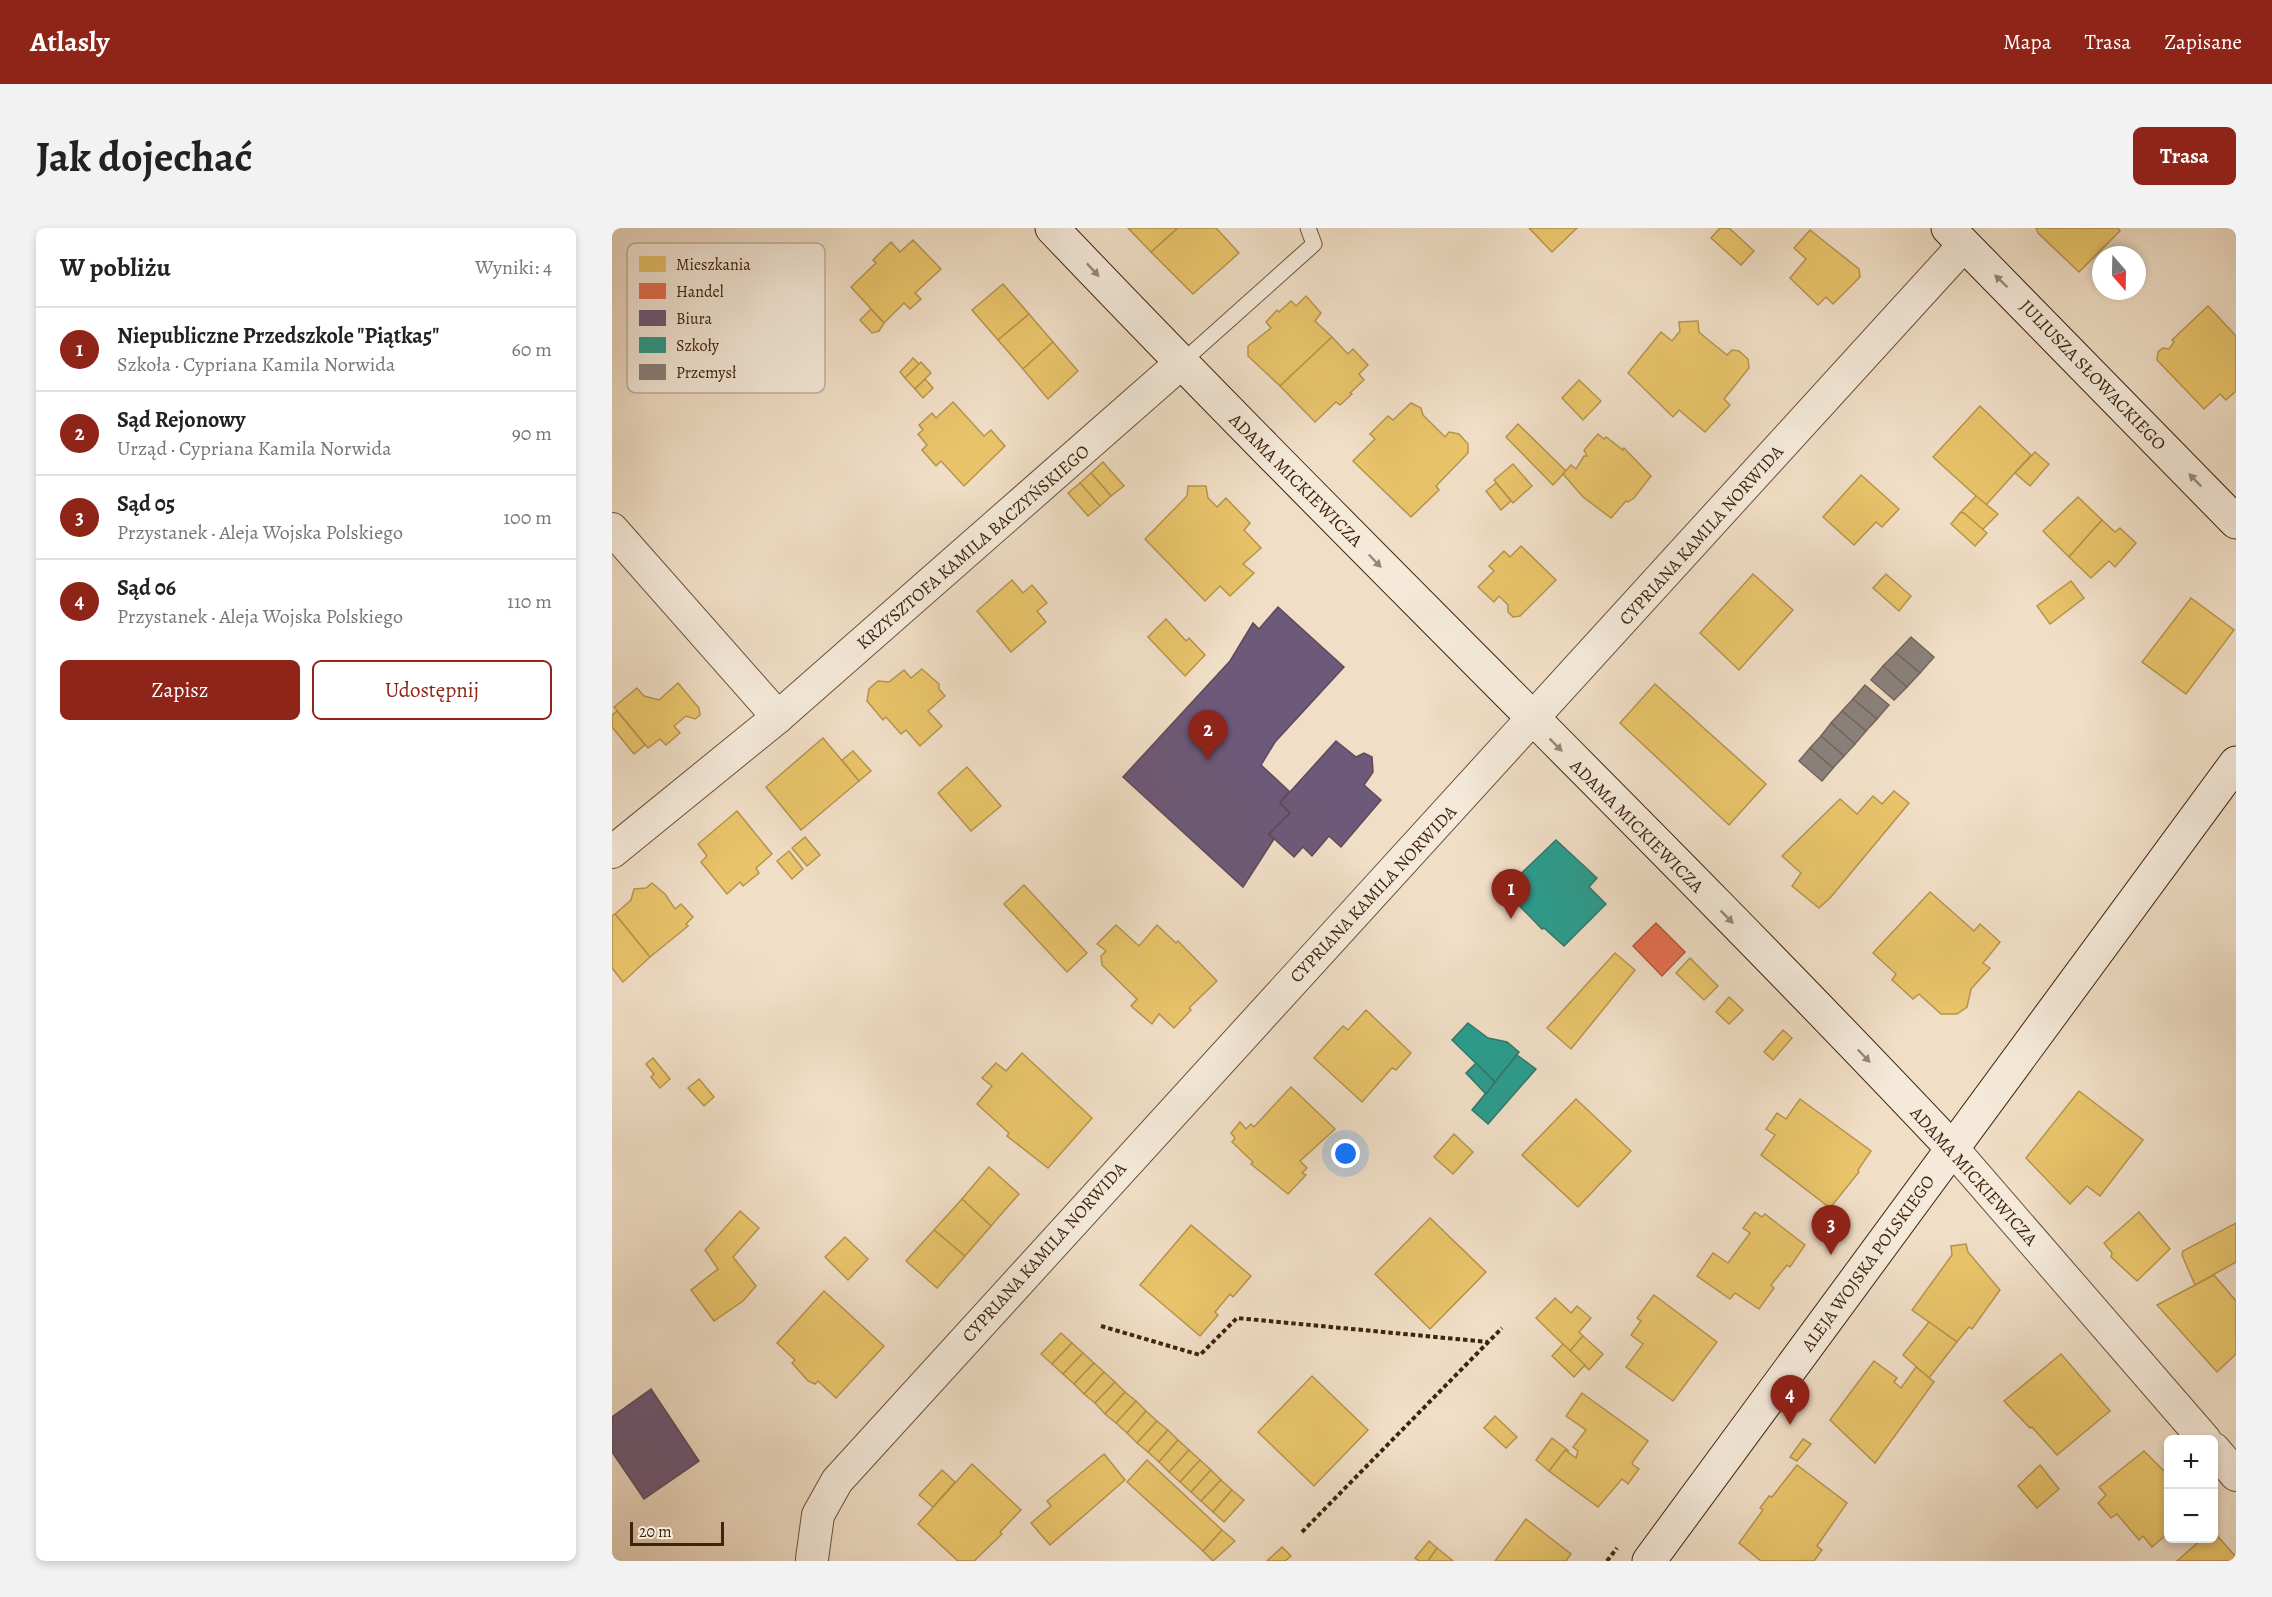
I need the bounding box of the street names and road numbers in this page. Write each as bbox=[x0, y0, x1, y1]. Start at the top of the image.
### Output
street label: JULIUSZA SŁOWACKIEGO bbox=[2015, 294, 2171, 456]
street label: ADAMA MICKIEWICZA bbox=[1223, 407, 1368, 552]
street label: KRZYSZTOFA KAMILA BACZYŃSKIEGO bbox=[851, 439, 1095, 655]
street label: CYPRIANA KAMILA NORWIDA bbox=[1614, 439, 1789, 630]
street label: ADAMA MICKIEWICZA bbox=[1564, 753, 1709, 898]
street label: CYPRIANA KAMILA NORWIDA bbox=[1284, 800, 1462, 988]
street label: ADAMA MICKIEWICZA bbox=[1904, 1101, 2043, 1251]
street label: CYPRIANA KAMILA NORWIDA bbox=[957, 1156, 1132, 1347]
street label: ALEJA WOJSKA POLSKIEGO bbox=[1795, 1170, 1940, 1357]

